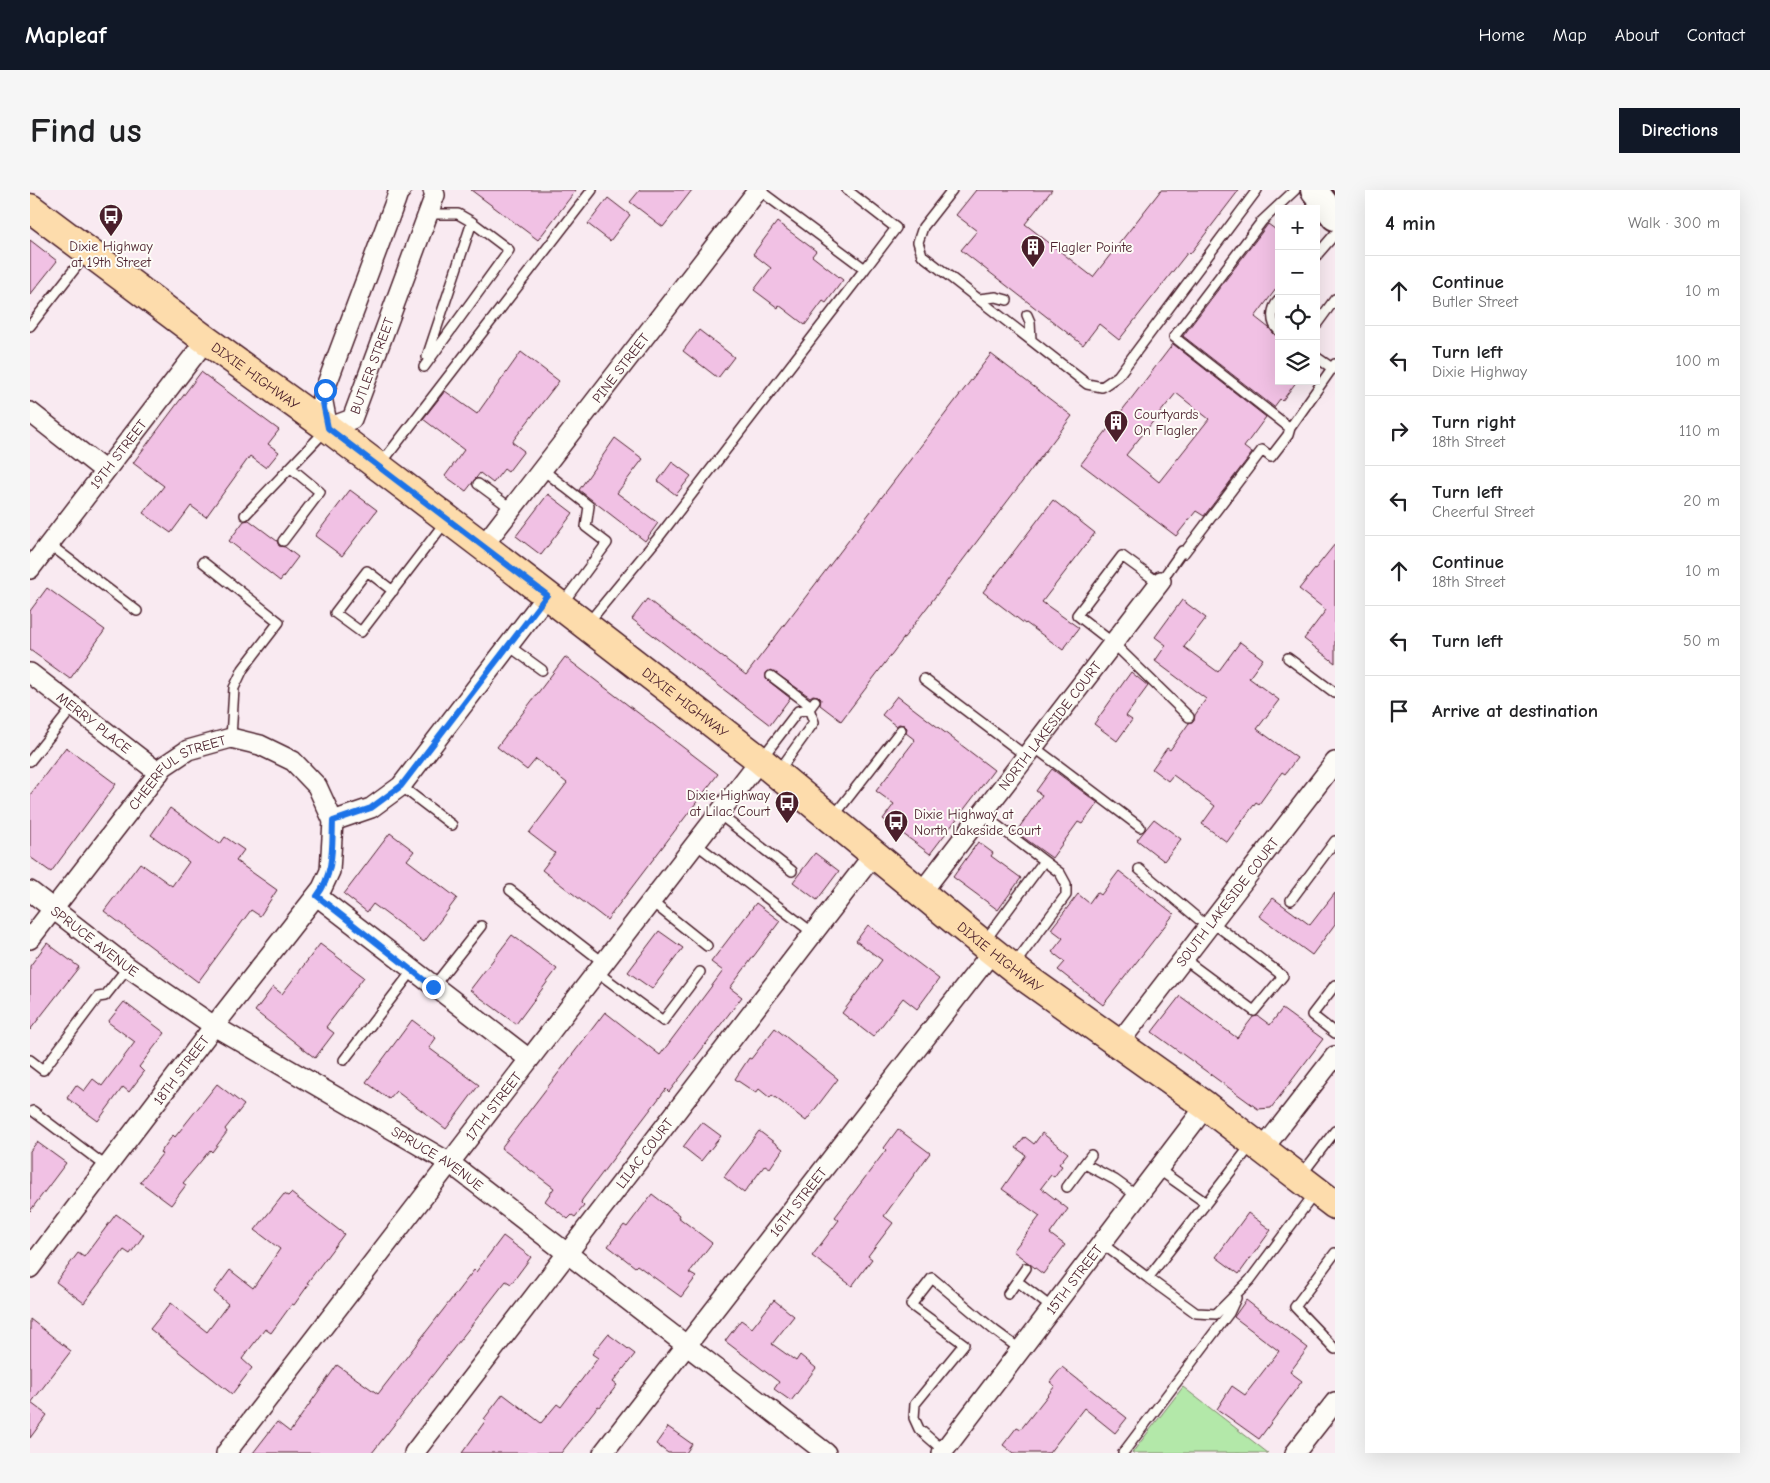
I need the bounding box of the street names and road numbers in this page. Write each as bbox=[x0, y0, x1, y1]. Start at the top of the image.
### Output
street label: BUTLER STREET bbox=[347, 315, 398, 417]
street label: PINE STREET bbox=[589, 330, 654, 406]
street label: DIXIE HIGHWAY bbox=[208, 339, 303, 414]
street label: 19TH STREET bbox=[87, 416, 151, 492]
street label: NORTH LAKESIDE COURT bbox=[995, 658, 1105, 794]
street label: DIXIE HIGHWAY bbox=[639, 664, 732, 742]
street label: MERRY PLACE bbox=[53, 689, 134, 757]
street label: CHEERFUL STREET bbox=[125, 732, 229, 814]
street label: SOUTH LAKESIDE COURT bbox=[1173, 834, 1283, 970]
street label: SPRUCE AVENUE bbox=[47, 902, 142, 981]
street label: DIXIE HIGHWAY bbox=[954, 918, 1047, 997]
street label: 18TH STREET bbox=[150, 1032, 213, 1108]
street label: 17TH STREET bbox=[462, 1068, 526, 1144]
street label: LILAC COURT bbox=[612, 1115, 677, 1192]
street label: SPRUCE AVENUE bbox=[388, 1123, 487, 1195]
street label: 16TH STREET bbox=[766, 1164, 831, 1240]
street label: 15TH STREET bbox=[1043, 1241, 1107, 1318]

